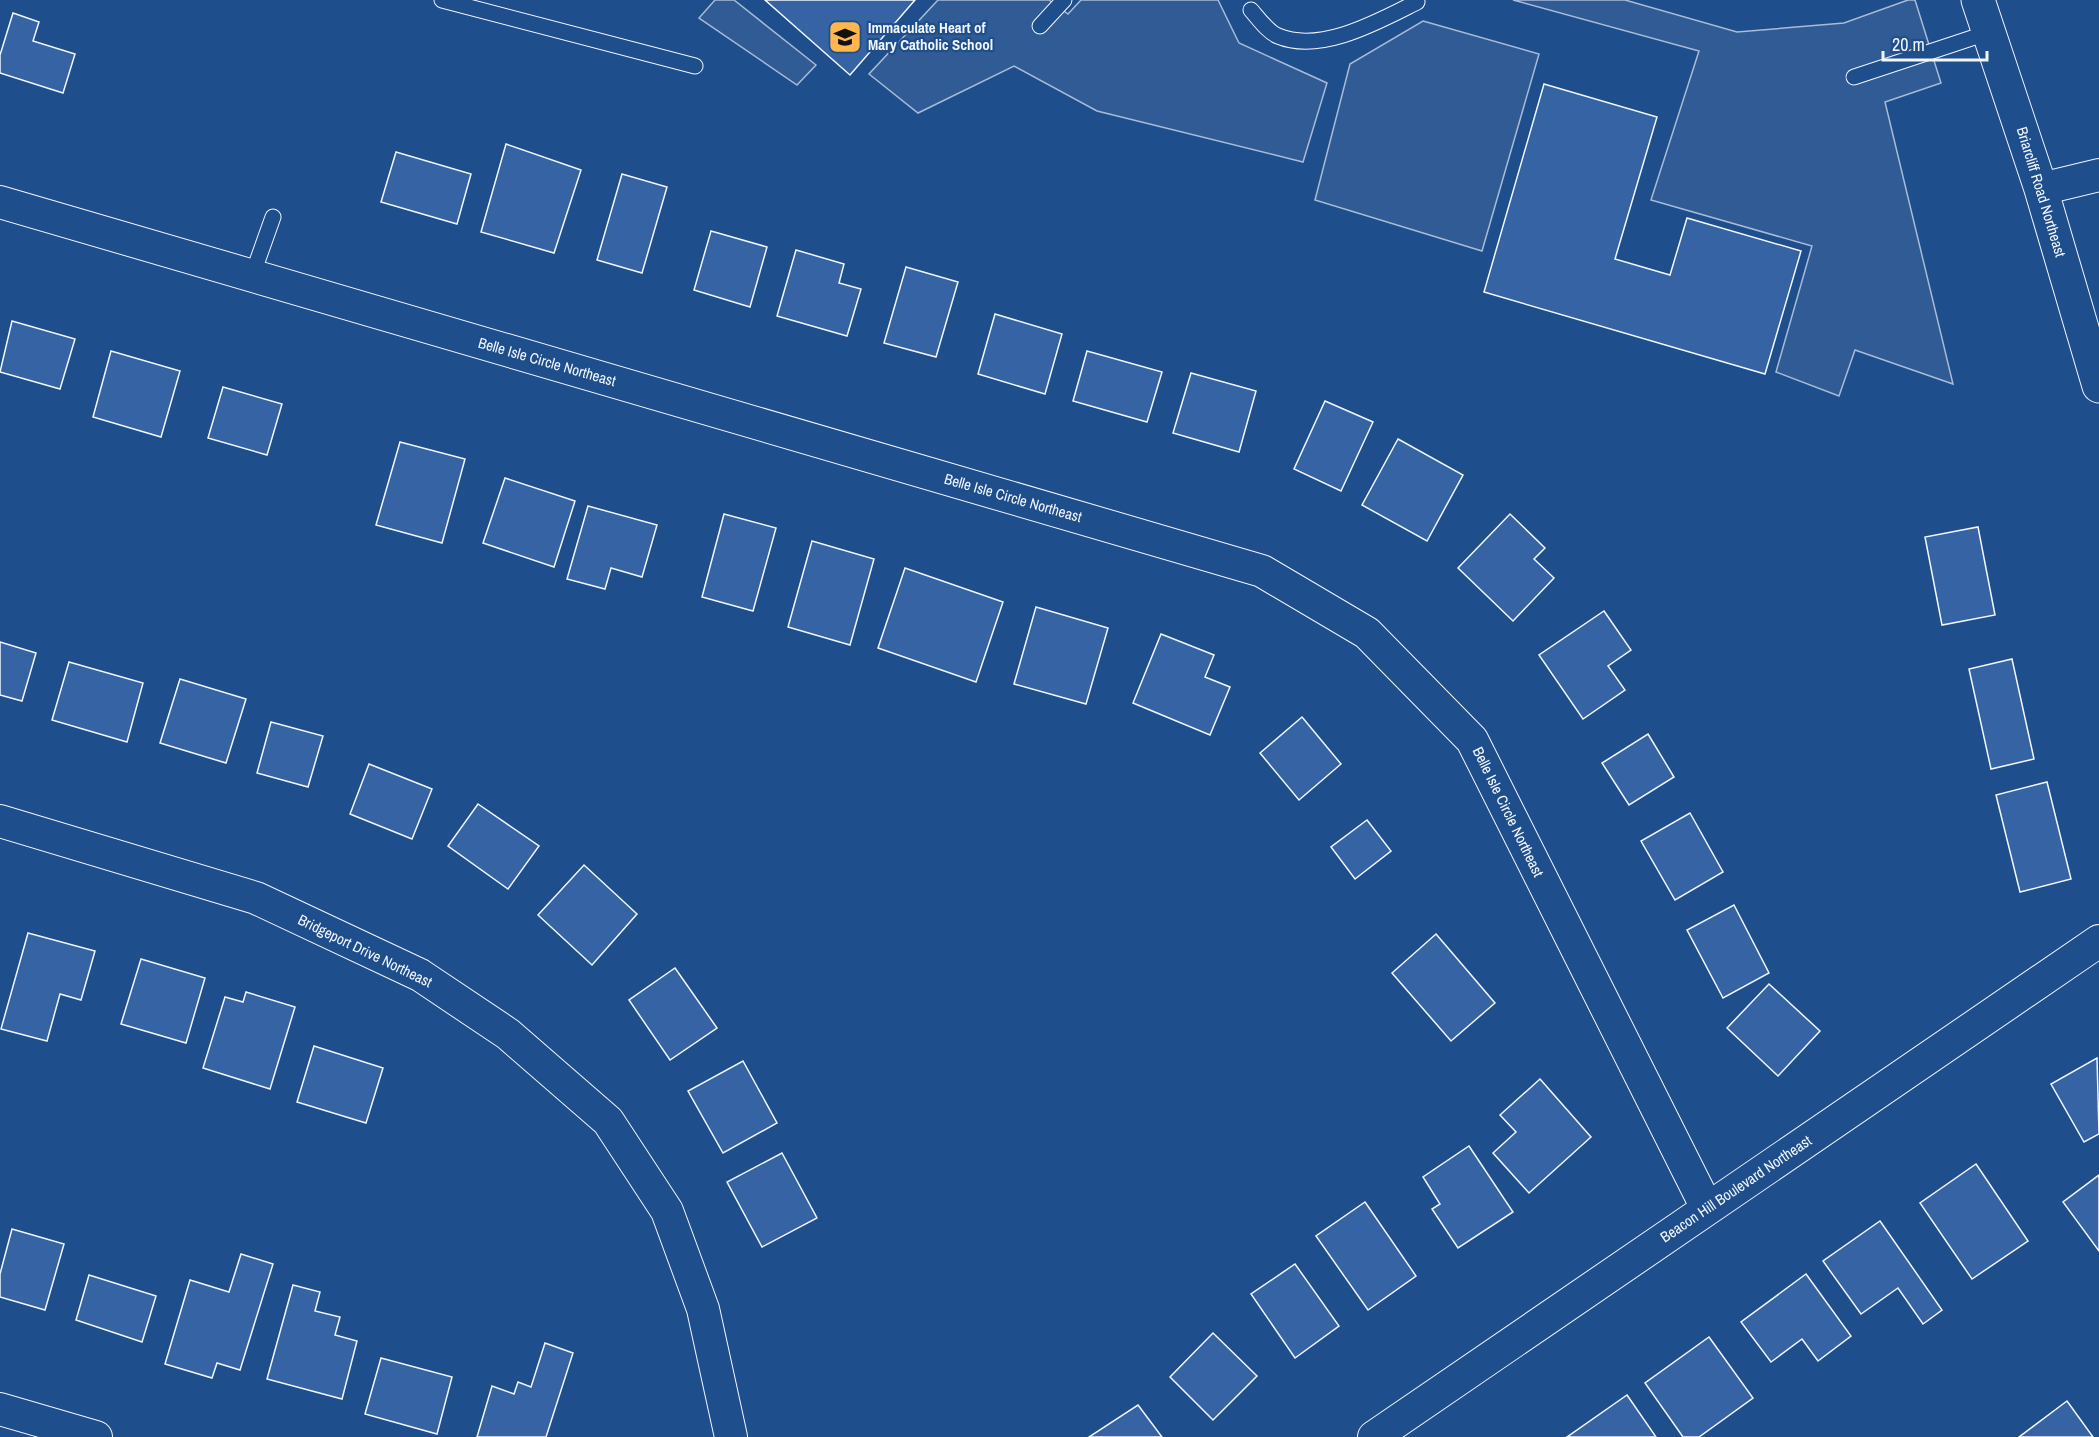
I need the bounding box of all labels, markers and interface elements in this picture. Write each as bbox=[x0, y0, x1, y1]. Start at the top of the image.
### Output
place label: Immaculate Heart of Mary Catholic School bbox=[868, 17, 993, 55]
school or university icon: Immaculate Heart of Mary Catholic School bbox=[827, 19, 863, 55]
scale bar bbox=[1883, 24, 1986, 62]
text: 20 m bbox=[1892, 32, 1925, 57]
street label: Briarcliff Road Northeast bbox=[2012, 124, 2071, 260]
street label: Belle Isle Circle Northeast bbox=[476, 332, 619, 391]
street label: Belle Isle Circle Northeast bbox=[942, 468, 1085, 527]
street label: Belle Isle Circle Northeast bbox=[1468, 743, 1549, 881]
street label: Bridgeport Drive Northeast bbox=[295, 909, 436, 992]
street label: Beacon Hill Boulevard Northeast bbox=[1656, 1130, 1816, 1247]

